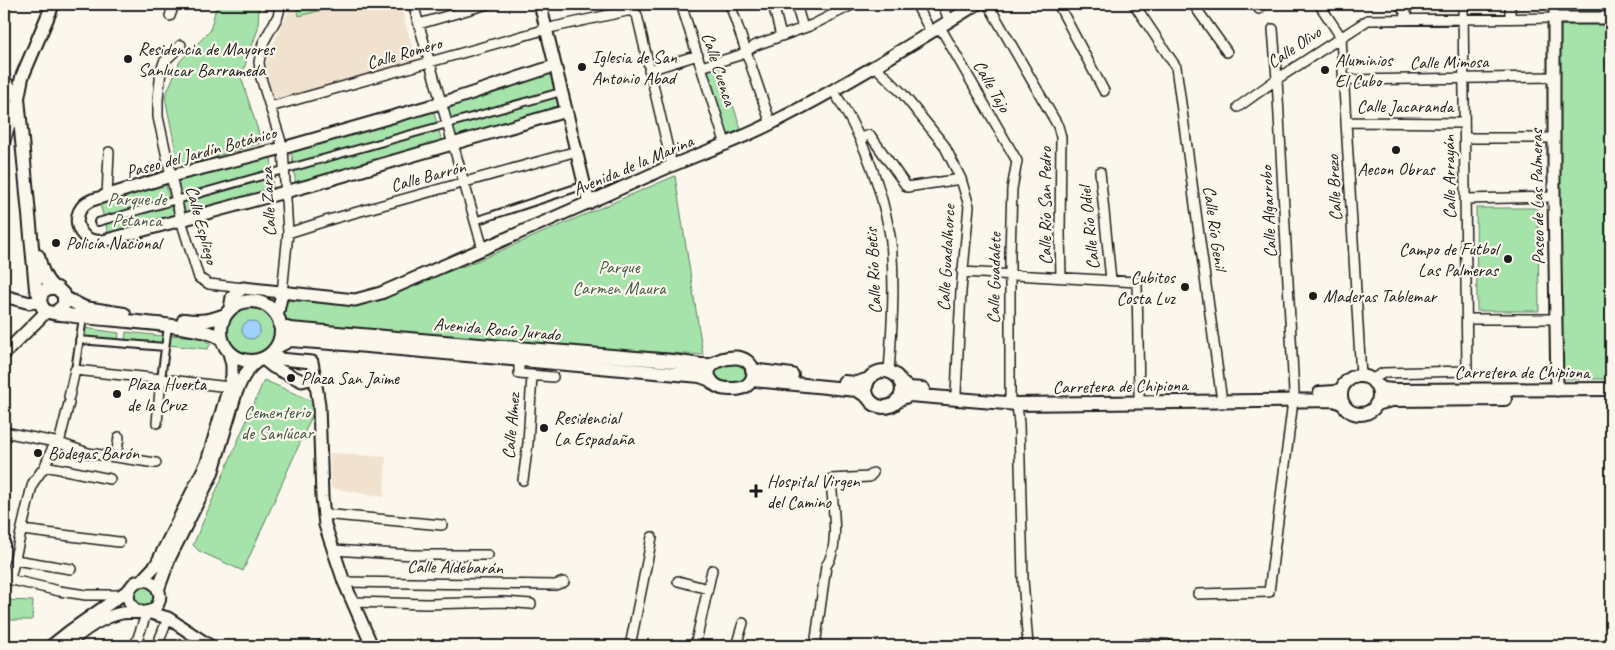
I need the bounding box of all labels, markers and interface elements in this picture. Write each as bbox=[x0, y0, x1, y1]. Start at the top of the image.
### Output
street label: Calle Olivo bbox=[1263, 20, 1327, 73]
street label: Calle Cuenca bbox=[697, 30, 742, 110]
street label: Calle Romero bbox=[364, 31, 445, 74]
place label: Residencia de Mayores Sanlucar Barrameda bbox=[138, 38, 276, 81]
place label: Iglesia de San Antonio Abad bbox=[592, 46, 678, 89]
place label: Aluminios El Cubo bbox=[1335, 49, 1394, 92]
street label: Calle Mimosa bbox=[1409, 50, 1490, 74]
marker: Residencia de Mayores Sanlucar Barrameda bbox=[122, 53, 134, 65]
street label: Calle Tajo bbox=[968, 56, 1016, 117]
marker: Iglesia de San Antonio Abad bbox=[576, 61, 588, 73]
marker: Aluminios El Cubo bbox=[1319, 64, 1331, 76]
street label: Calle Jacaranda bbox=[1357, 95, 1455, 117]
street label: Paseo del Jardín Botánico bbox=[124, 121, 280, 183]
street label: Paseo de Las Palmeras bbox=[1525, 127, 1549, 265]
street label: Avenida de la Marina bbox=[570, 129, 698, 200]
street label: Calle Arrayán bbox=[1437, 134, 1461, 219]
marker: Aecon Obras bbox=[1390, 144, 1402, 156]
street label: Calle Río San Pedro bbox=[1034, 145, 1056, 265]
street label: Calle Brezo bbox=[1321, 153, 1347, 222]
street label: Calle Barrón bbox=[388, 155, 469, 197]
place label: Aecon Obras bbox=[1358, 158, 1436, 180]
street label: Calle Algarrobo bbox=[1255, 164, 1281, 259]
street label: Calle Zarza bbox=[255, 166, 281, 237]
street label: Calle Río Odiel bbox=[1073, 182, 1104, 271]
street label: Calle Espliego bbox=[181, 183, 223, 268]
street label: Calle Río Genil bbox=[1198, 184, 1232, 274]
park label: Parque de Petanca bbox=[108, 188, 167, 231]
street label: Calle Guadalhorce bbox=[932, 203, 960, 312]
street label: Calle Río Betis bbox=[860, 225, 886, 315]
street label: Calle Guadalete bbox=[982, 231, 1006, 324]
place label: Policía Nacional bbox=[66, 232, 164, 254]
marker: Policía Nacional bbox=[50, 237, 62, 249]
place label: Campo de Futbol Las Palmeras bbox=[1399, 238, 1501, 281]
marker: Campo de Futbol Las Palmeras bbox=[1502, 253, 1514, 265]
park label: Parque Carmen Maura bbox=[573, 256, 667, 299]
place label: Cubitos Costa Luz bbox=[1116, 266, 1177, 309]
marker: Cubitos Costa Luz bbox=[1179, 281, 1191, 293]
place label: Maderas Tablemar bbox=[1323, 285, 1439, 307]
marker: Maderas Tablemar bbox=[1307, 290, 1319, 302]
street label: Avenida Rocío Jurado bbox=[433, 313, 563, 346]
street label: Carretera de Chipiona bbox=[1455, 361, 1591, 383]
place label: Plaza San Jaime bbox=[301, 367, 400, 389]
marker: Plaza San Jaime bbox=[285, 372, 297, 384]
place label: Plaza Huerta de la Cruz bbox=[127, 373, 208, 416]
street label: Carretera de Chipiona bbox=[1052, 374, 1189, 398]
marker: Plaza Huerta de la Cruz bbox=[111, 388, 123, 400]
street label: Calle Almez bbox=[497, 390, 525, 460]
park label: Cementerio de Sanlúcar bbox=[241, 401, 314, 444]
place label: Residencial La Espadaña bbox=[554, 407, 635, 450]
marker: Residencial La Espadaña bbox=[538, 422, 550, 434]
place label: Bodegas Barón bbox=[48, 442, 140, 464]
marker: Bodegas Barón bbox=[32, 447, 44, 459]
place label: Hospital Virgen del Camino bbox=[767, 470, 860, 513]
marker: Hospital Virgen del Camino bbox=[749, 484, 763, 498]
street label: Calle Aldebarán bbox=[407, 555, 504, 579]

